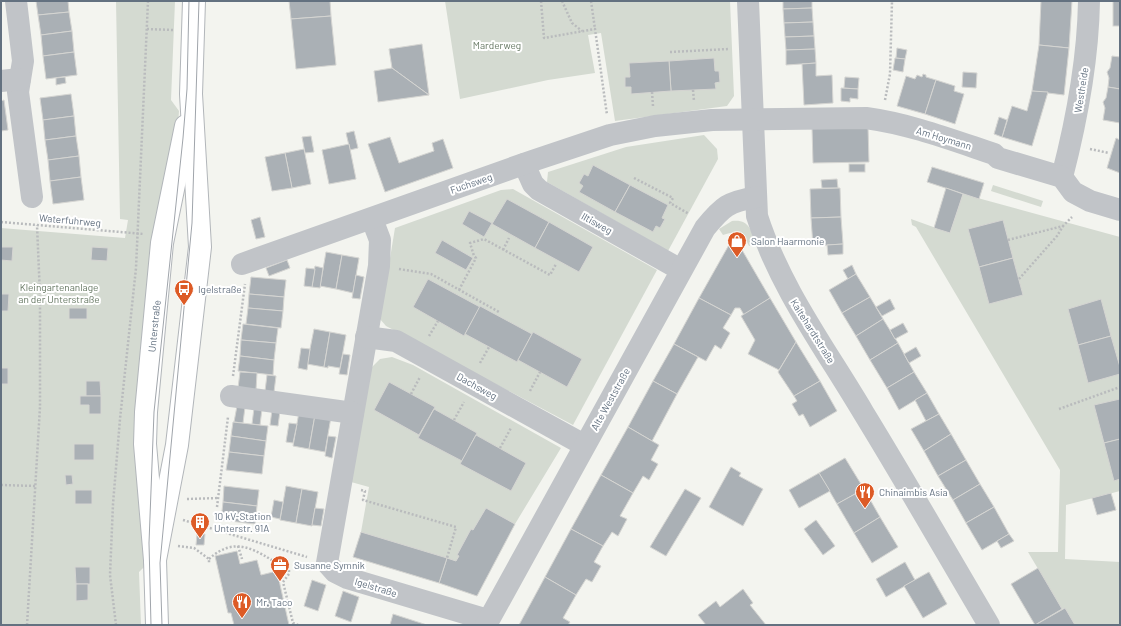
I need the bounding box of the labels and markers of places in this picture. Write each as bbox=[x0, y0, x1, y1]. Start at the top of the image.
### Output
shop icon: Salon Haarmonie bbox=[726, 230, 748, 258]
place label: Salon Haarmonie bbox=[751, 235, 824, 247]
bus stop icon: Igelstraße bbox=[173, 278, 195, 306]
place label: Igelstraße bbox=[198, 283, 242, 295]
restaurant icon: Chinaimbis Asia bbox=[854, 481, 876, 509]
place label: Chinaimbis Asia bbox=[879, 486, 948, 498]
place label: 10 kV-Station Unterstr. 91A bbox=[214, 510, 271, 534]
building icon: 10 kV-Station Unterstr. 91A bbox=[189, 511, 211, 539]
office icon: Susanne Symnik bbox=[269, 554, 291, 582]
place label: Susanne Symnik bbox=[294, 559, 365, 571]
restaurant icon: Mr. Taco bbox=[231, 591, 253, 619]
place label: Mr. Taco bbox=[256, 596, 293, 608]

